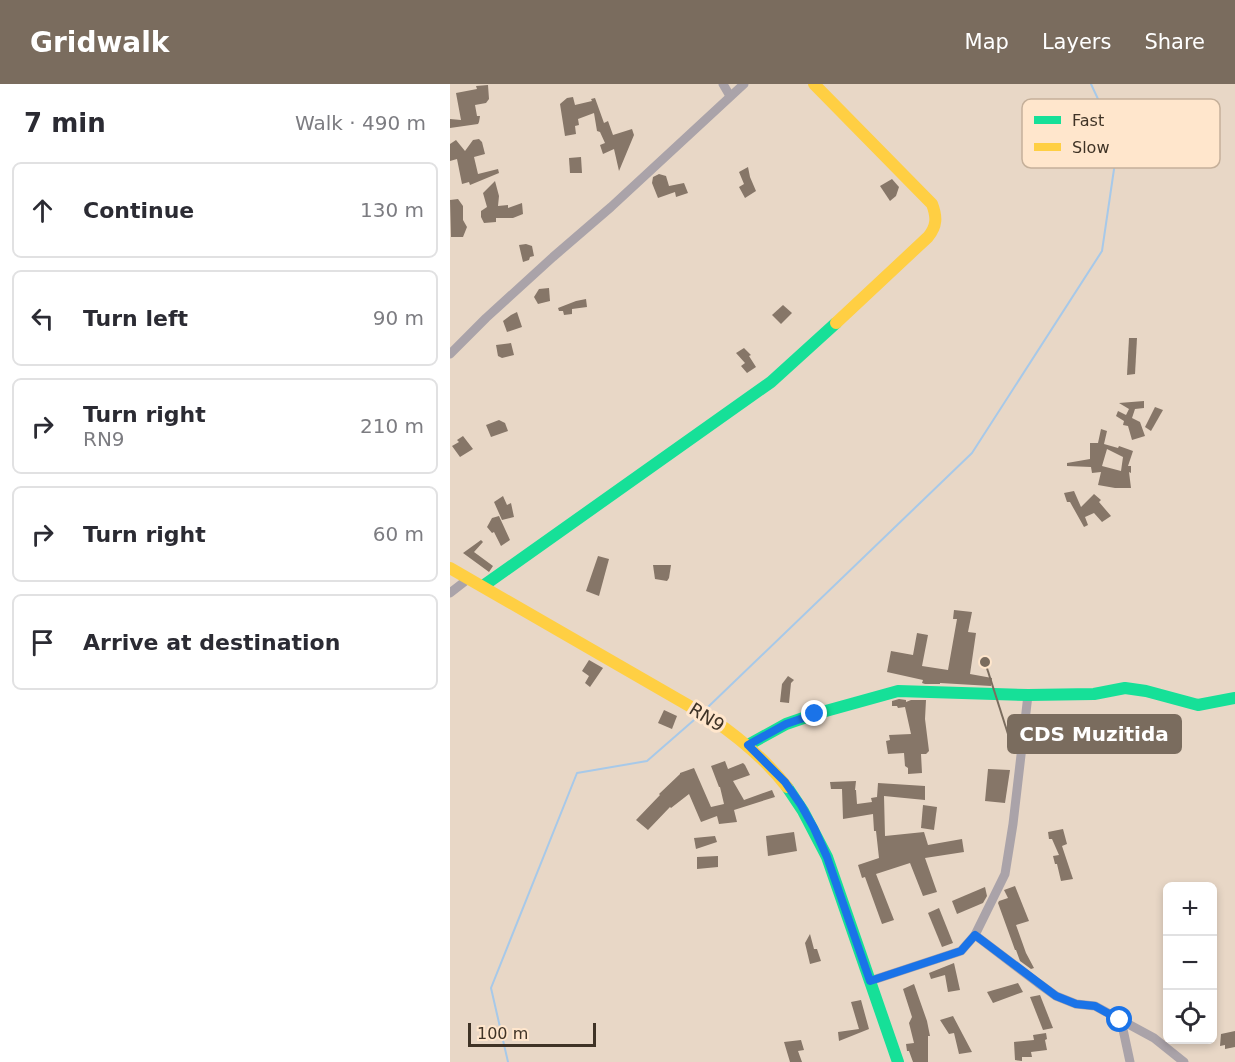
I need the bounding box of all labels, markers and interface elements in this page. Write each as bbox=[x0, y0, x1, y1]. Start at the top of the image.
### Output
text: Gridwalk bbox=[30, 26, 169, 59]
text: Map bbox=[965, 30, 1009, 54]
text: Layers bbox=[1042, 30, 1111, 54]
text: Share bbox=[1144, 30, 1205, 54]
legend bbox=[1022, 99, 1220, 168]
text: 7 min bbox=[24, 108, 106, 138]
text: Walk · 490 m bbox=[295, 111, 426, 135]
text: Fast bbox=[1072, 111, 1104, 130]
text: Slow bbox=[1072, 138, 1109, 157]
icon: ahead bbox=[26, 194, 59, 227]
text: Continue bbox=[83, 198, 194, 223]
text: 130 m bbox=[360, 198, 424, 222]
icon: left bbox=[26, 302, 59, 335]
text: Turn left bbox=[83, 306, 188, 331]
text: 90 m bbox=[373, 306, 424, 330]
text: Turn right bbox=[83, 402, 206, 427]
icon: right bbox=[26, 410, 59, 443]
text: 210 m bbox=[360, 414, 424, 438]
text: RN9 bbox=[83, 427, 125, 451]
icon: right bbox=[26, 518, 59, 551]
text: Turn right bbox=[83, 522, 206, 547]
text: 60 m bbox=[373, 522, 424, 546]
icon: arrive bbox=[26, 626, 59, 659]
text: Arrive at destination bbox=[83, 630, 340, 655]
street label: RN9 bbox=[686, 698, 728, 736]
route end bbox=[801, 700, 827, 726]
callout: CDS Muzitida bbox=[1008, 715, 1181, 753]
text: CDS Muzitida bbox=[1019, 722, 1169, 746]
map controls bbox=[1163, 882, 1217, 1044]
button: + bbox=[1163, 882, 1217, 936]
button: − bbox=[1163, 936, 1217, 990]
button: locate bbox=[1163, 990, 1217, 1044]
route start bbox=[1106, 1006, 1132, 1032]
scale bar bbox=[468, 1020, 596, 1048]
text: 100 m bbox=[477, 1024, 528, 1043]

